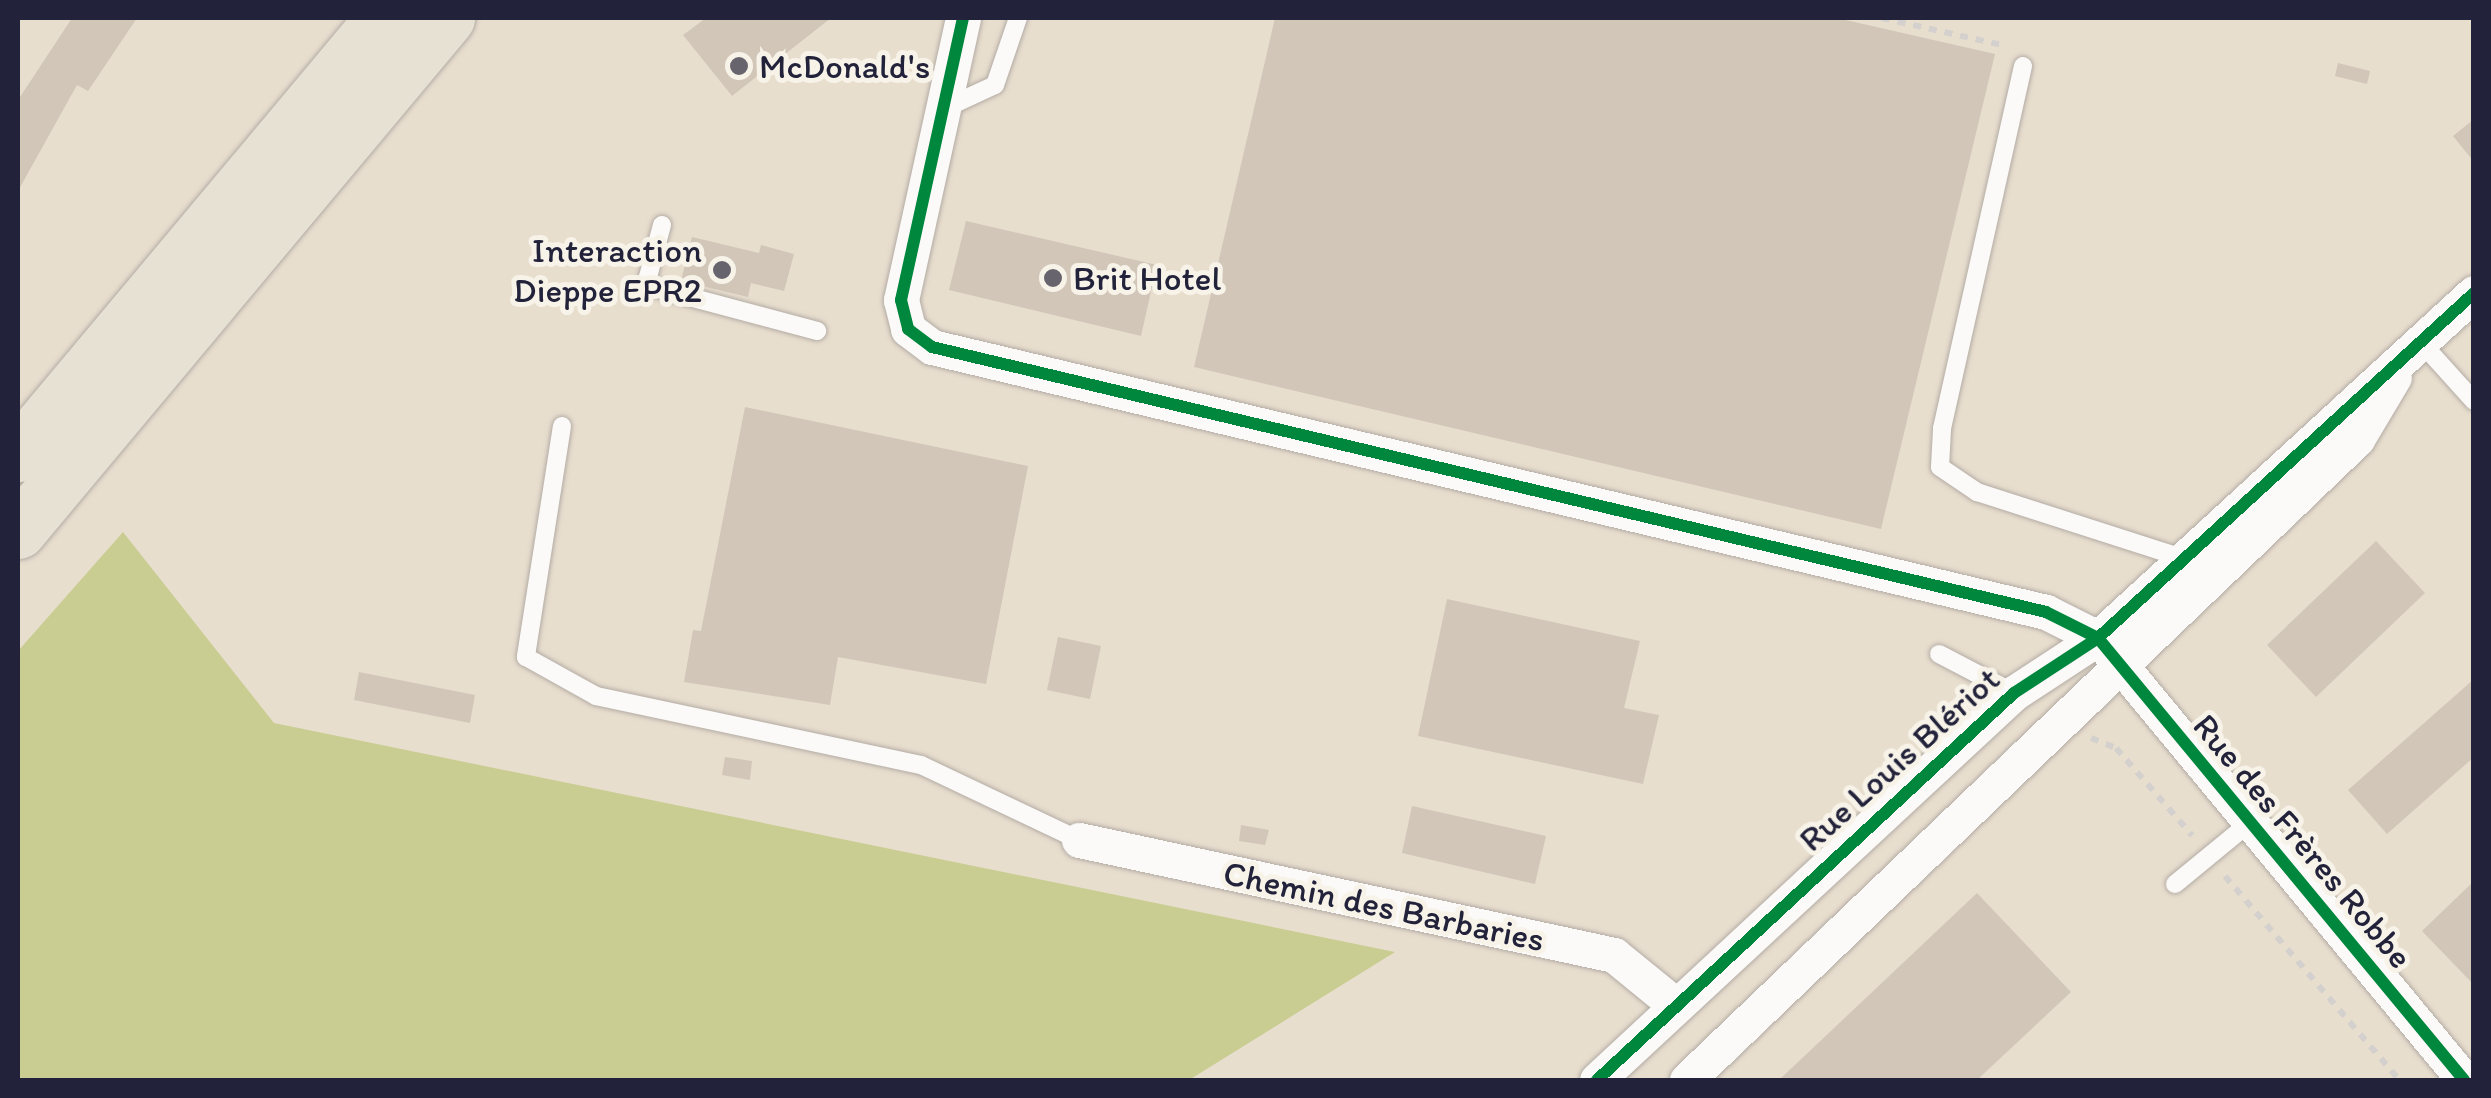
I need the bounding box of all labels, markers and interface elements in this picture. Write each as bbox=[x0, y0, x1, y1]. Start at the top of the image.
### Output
place label: McDonald's bbox=[759, 45, 930, 87]
marker: McDonald's bbox=[728, 55, 750, 77]
place label: Interaction Dieppe EPR2 bbox=[513, 229, 702, 311]
place label: Brit Hotel bbox=[1073, 257, 1221, 299]
marker: Interaction Dieppe EPR2 bbox=[711, 259, 733, 281]
marker: Brit Hotel bbox=[1042, 267, 1064, 289]
street label: Rue Louis Blériot bbox=[1790, 658, 2008, 860]
street label: Rue des Frères Robbe bbox=[2185, 706, 2421, 976]
street label: Chemin des Barbaries bbox=[1220, 851, 1548, 961]

